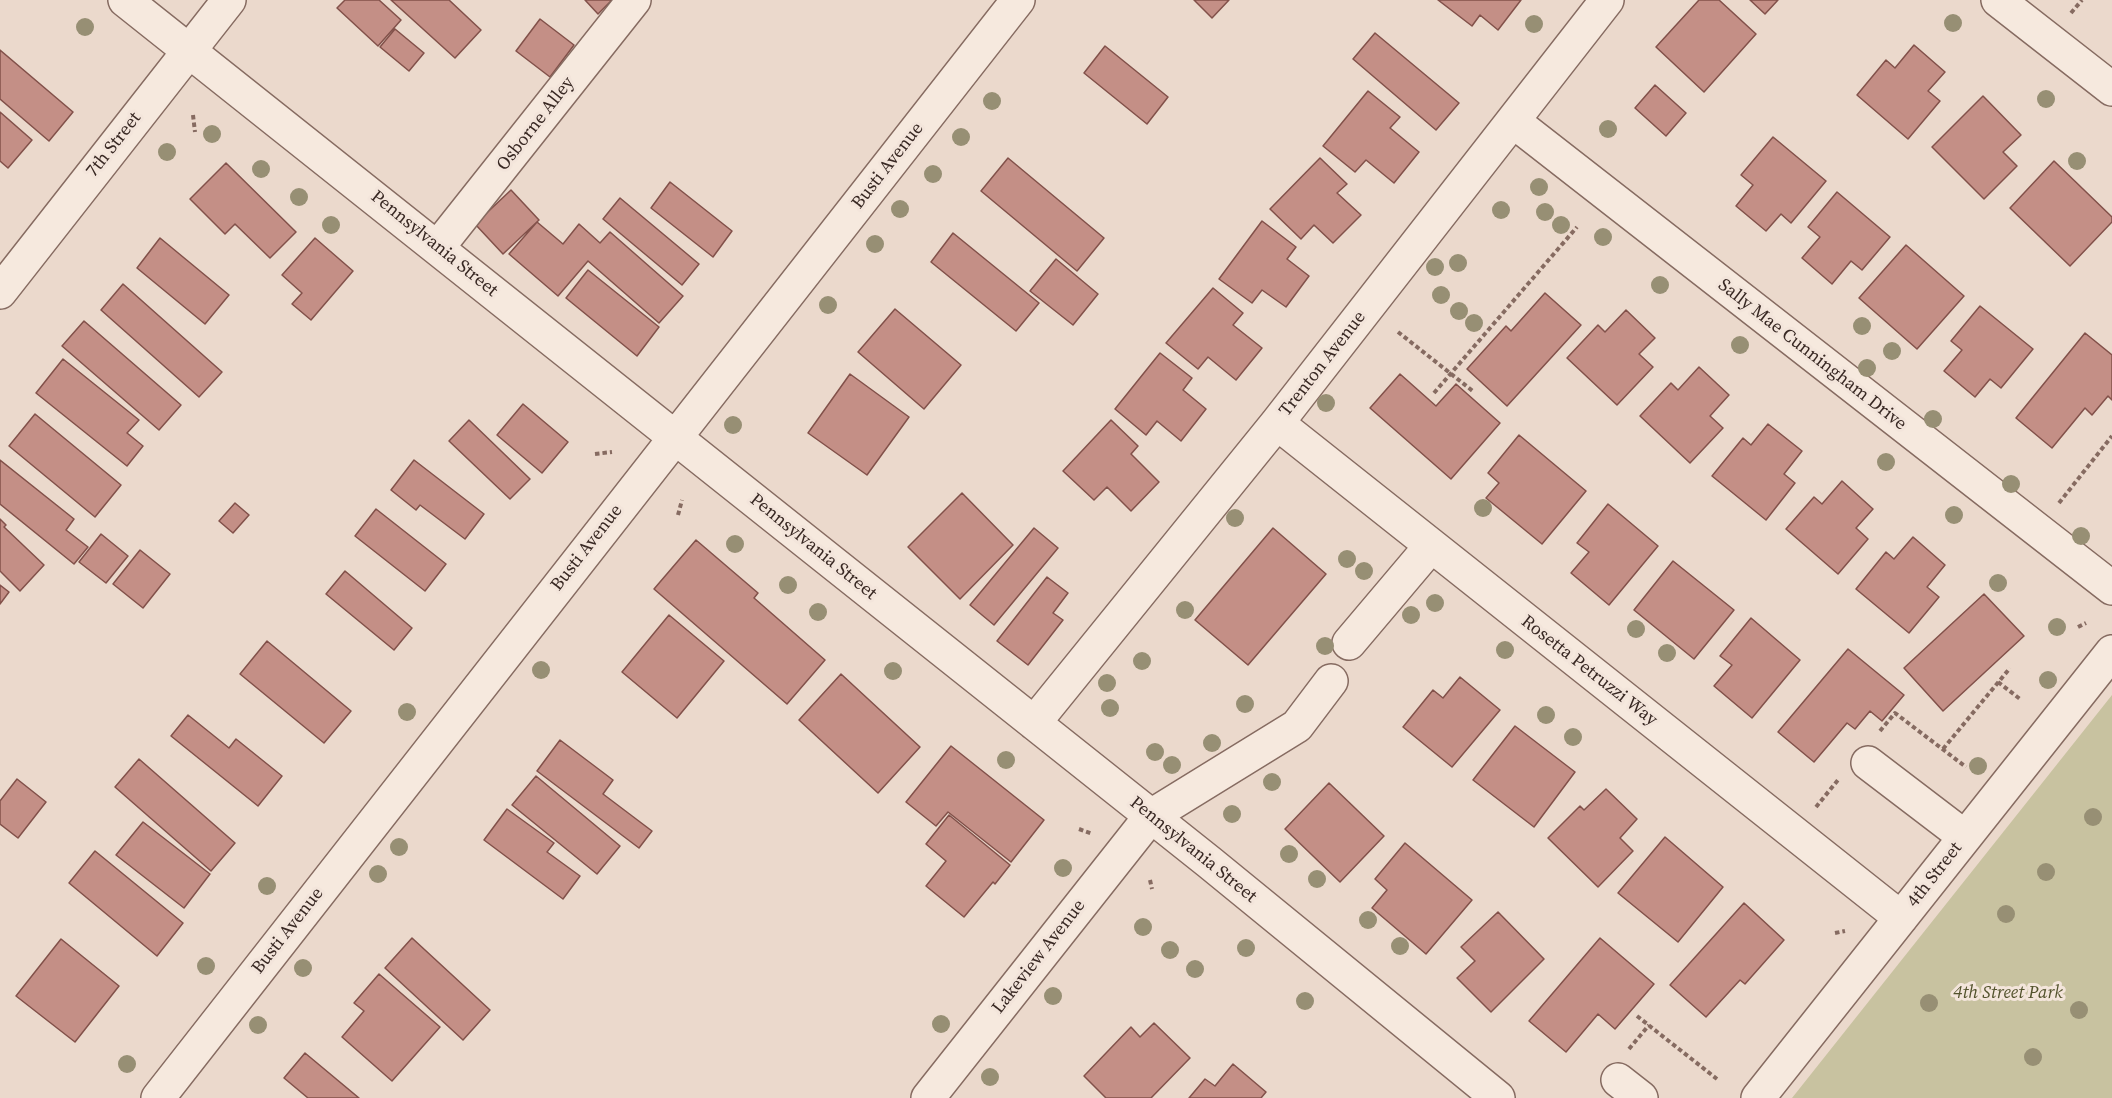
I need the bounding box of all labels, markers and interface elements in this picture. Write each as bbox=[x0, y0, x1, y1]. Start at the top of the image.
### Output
street label: Osborne Alley bbox=[493, 73, 579, 175]
street label: 7th Street bbox=[82, 108, 146, 182]
street label: Busti Avenue bbox=[848, 118, 928, 214]
street label: Pennsylvania Street bbox=[366, 186, 502, 302]
street label: Sally Mae Cunningham Drive bbox=[1713, 275, 1911, 435]
street label: Trenton Avenue bbox=[1275, 307, 1371, 421]
street label: Pennsylvania Street bbox=[745, 489, 881, 605]
street label: Busti Avenue bbox=[547, 500, 627, 596]
street label: Rosetta Petruzzi Way bbox=[1516, 611, 1662, 731]
street label: Pennsylvania Street bbox=[1125, 792, 1261, 908]
street label: 4th Street bbox=[1903, 838, 1967, 912]
street label: Busti Avenue bbox=[248, 883, 328, 979]
street label: Lakeview Avenue bbox=[988, 896, 1090, 1018]
park label: 4th Street Park bbox=[1953, 982, 2063, 1004]

